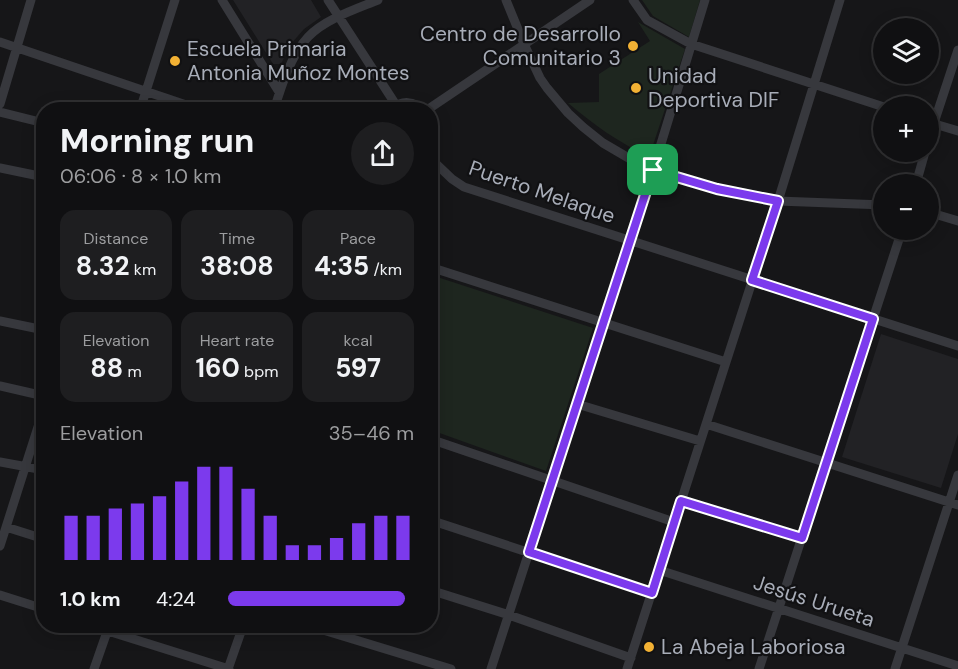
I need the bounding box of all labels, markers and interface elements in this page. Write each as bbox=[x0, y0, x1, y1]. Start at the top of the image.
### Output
map controls bbox=[873, 18, 939, 240]
button: layers bbox=[873, 18, 939, 84]
place label: Centro de Desarrollo Comunitario 3 bbox=[420, 20, 621, 72]
place label: Escuela Primaria Antonia Muñoz Montes bbox=[187, 35, 409, 87]
marker: Centro de Desarrollo Comunitario 3 bbox=[626, 39, 640, 53]
marker: Escuela Primaria Antonia Muñoz Montes bbox=[168, 54, 182, 68]
place label: Unidad Deportiva DIF bbox=[648, 62, 779, 114]
marker: Unidad Deportiva DIF bbox=[629, 81, 643, 95]
button: + bbox=[873, 96, 939, 162]
text: Morning run bbox=[60, 119, 254, 162]
button: share bbox=[351, 122, 414, 185]
pin bbox=[627, 144, 678, 195]
icon: arrive bbox=[636, 153, 669, 186]
street label: Puerto Melaque bbox=[465, 154, 619, 230]
text: 06:06 · 8 × 1.0 km bbox=[60, 163, 221, 189]
button: − bbox=[873, 174, 939, 240]
text: Distance bbox=[84, 228, 148, 249]
text: Time bbox=[219, 228, 255, 249]
text: Pace bbox=[340, 228, 376, 249]
text: 8.32 bbox=[76, 249, 130, 283]
text: 38:08 bbox=[200, 249, 274, 283]
text: 4:35 bbox=[314, 249, 369, 283]
text: km bbox=[130, 259, 156, 280]
text: /km bbox=[369, 259, 402, 280]
text: Elevation bbox=[83, 330, 149, 351]
text: Heart rate bbox=[200, 330, 274, 351]
text: kcal bbox=[344, 330, 372, 351]
text: 88 bbox=[90, 351, 123, 385]
text: 160 bbox=[196, 351, 240, 385]
text: 597 bbox=[335, 351, 381, 385]
text: m bbox=[123, 361, 142, 382]
text: bpm bbox=[240, 361, 278, 382]
text: Elevation bbox=[60, 420, 143, 446]
text: 35–46 m bbox=[329, 420, 414, 446]
street label: Jesús Urueta bbox=[750, 568, 878, 634]
text: 1.0 km bbox=[60, 586, 121, 612]
text: 4:24 bbox=[156, 586, 196, 612]
place label: La Abeja Laboriosa bbox=[661, 633, 846, 661]
marker: La Abeja Laboriosa bbox=[642, 640, 656, 654]

